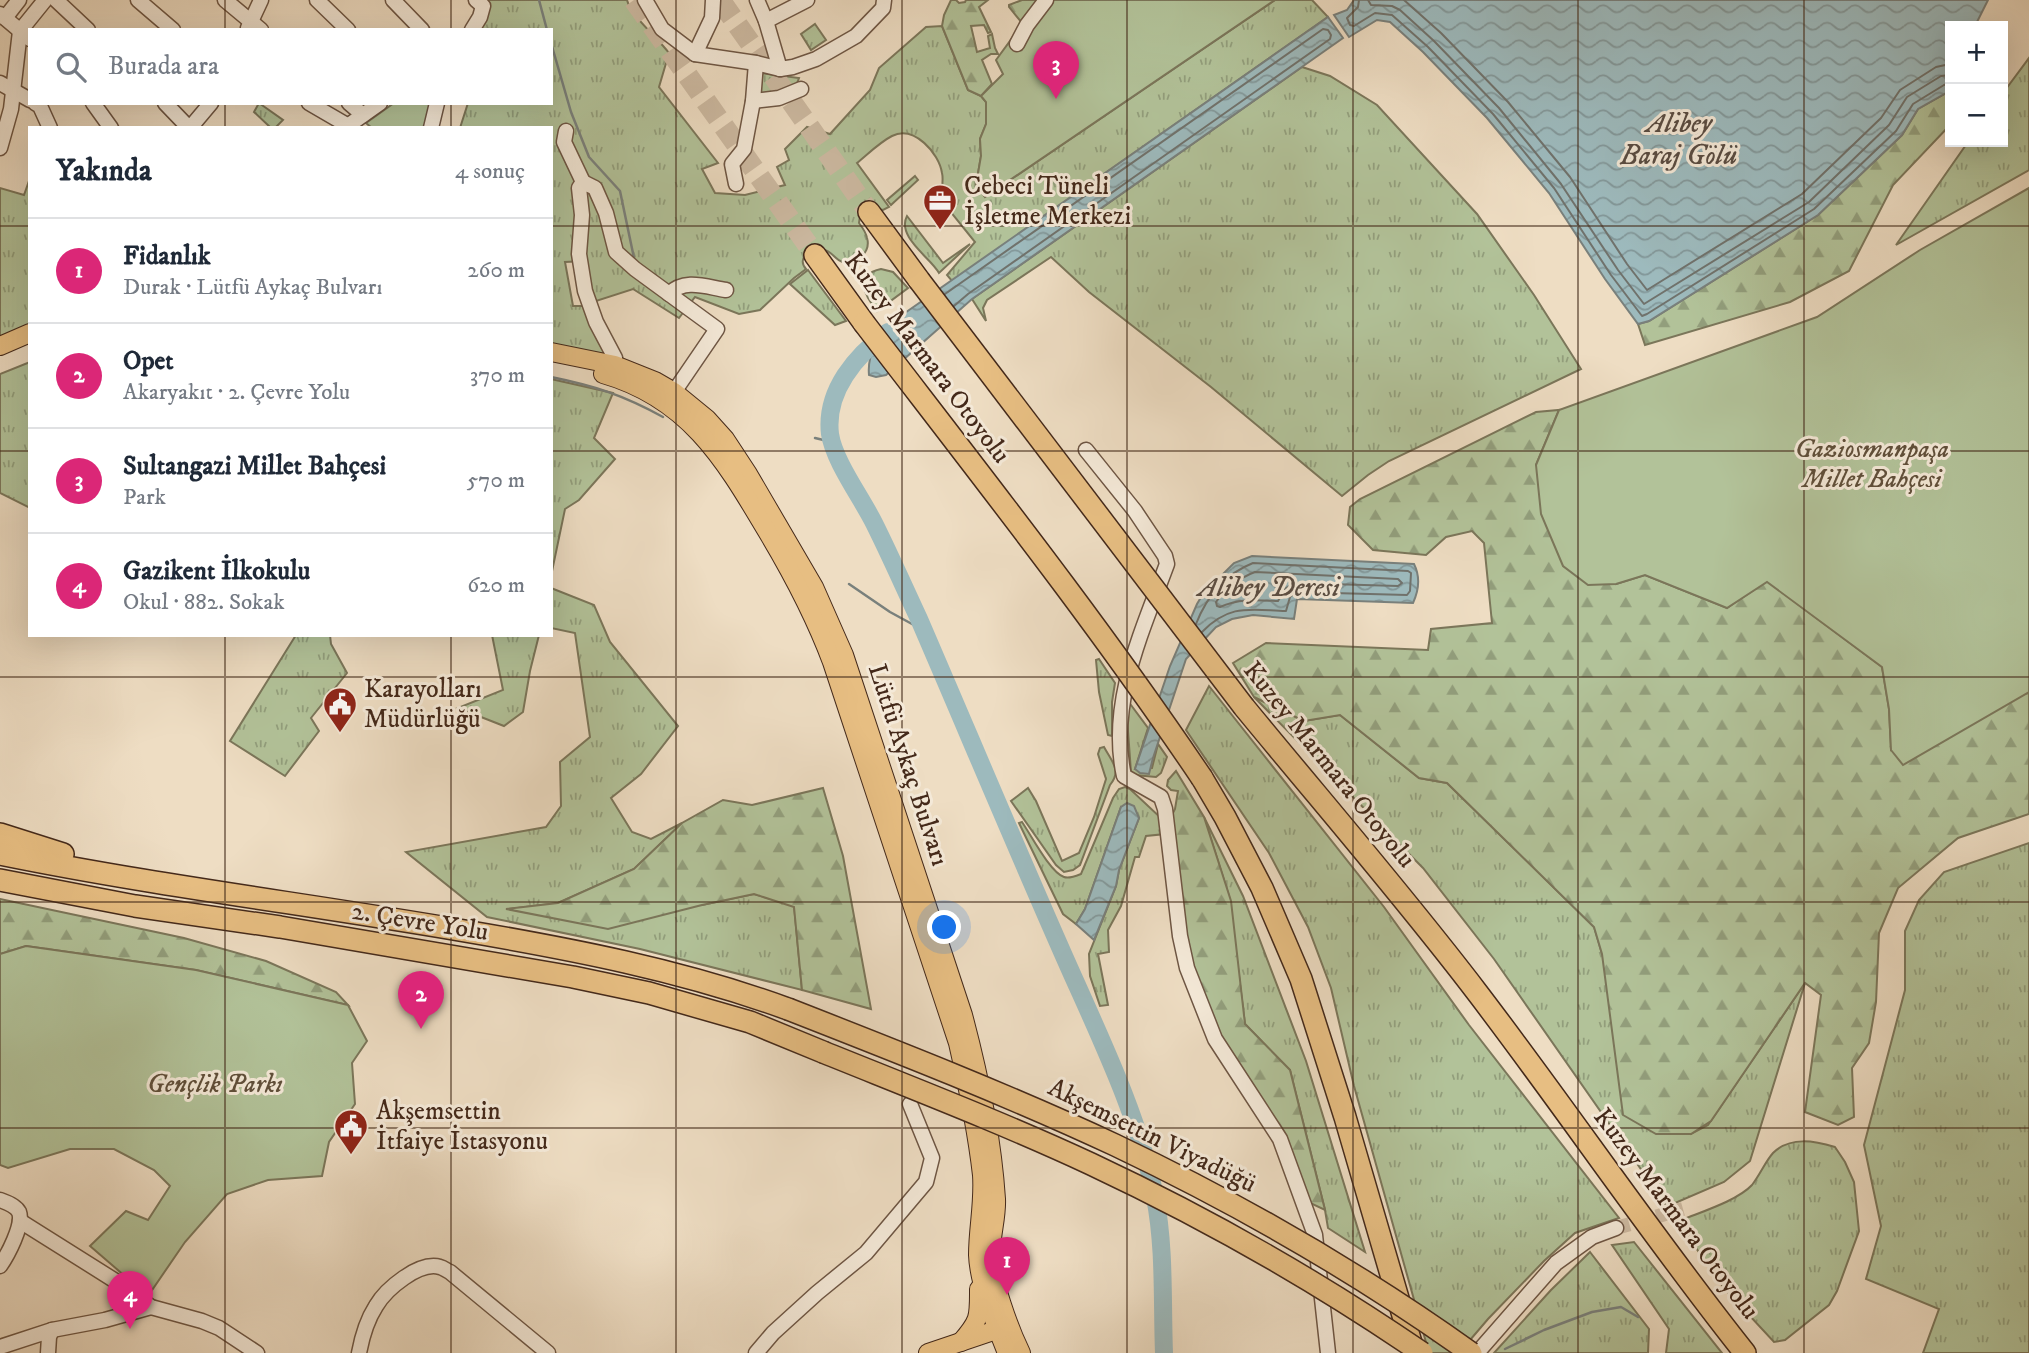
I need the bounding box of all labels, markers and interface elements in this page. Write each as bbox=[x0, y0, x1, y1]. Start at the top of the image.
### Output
map controls bbox=[1945, 21, 2008, 147]
button: + bbox=[1945, 21, 2008, 84]
search box bbox=[28, 28, 553, 105]
pin: 3 bbox=[1033, 41, 1079, 99]
icon: search bbox=[52, 48, 90, 86]
text: Burada ara bbox=[108, 50, 219, 83]
button: − bbox=[1945, 84, 2008, 147]
water label: Alibey Baraj Gölü bbox=[1619, 106, 1738, 173]
text: Yakında bbox=[56, 153, 152, 190]
text: 4 sonuç bbox=[455, 157, 525, 186]
place label: Cebeci Tüneli İşletme Merkezi bbox=[964, 170, 1131, 233]
office icon: Cebeci Tüneli İşletme Merkezi bbox=[921, 182, 959, 231]
text: Fidanlık bbox=[123, 240, 211, 273]
street label: Kuzey Marmara Otoyolu bbox=[837, 246, 1017, 470]
text: 1 bbox=[75, 256, 83, 285]
text: 260 m bbox=[467, 256, 525, 285]
text: Durak · Lütfü Aykaç Bulvarı bbox=[123, 273, 382, 302]
text: Opet bbox=[123, 345, 174, 378]
text: 2 bbox=[73, 361, 85, 390]
text: 370 m bbox=[470, 361, 525, 390]
text: Akaryakıt · 2. Çevre Yolu bbox=[123, 378, 350, 407]
park label: Gaziosmanpaşa Millet Bahçesi bbox=[1795, 433, 1949, 496]
text: Sultangazi Millet Bahçesi bbox=[123, 450, 386, 483]
text: 3 bbox=[75, 466, 83, 495]
text: 570 m bbox=[467, 466, 525, 495]
text: Park bbox=[123, 483, 166, 512]
text: Gazikent İlkokulu bbox=[123, 555, 310, 588]
water label: Alibey Deresi bbox=[1195, 570, 1341, 605]
text: 4 bbox=[72, 571, 86, 600]
text: 620 m bbox=[467, 571, 525, 600]
text: Okul · 882. Sokak bbox=[123, 588, 285, 617]
street label: Kuzey Marmara Otoyolu bbox=[1236, 655, 1422, 875]
street label: Lütfü Aykaç Bulvarı bbox=[860, 660, 956, 870]
place label: Karayolları Müdürlüğü bbox=[364, 673, 482, 736]
public building icon: Karayolları Müdürlüğü bbox=[321, 685, 359, 734]
street label: 2. Çevre Yolu bbox=[349, 895, 491, 949]
your location bbox=[927, 910, 961, 944]
pin: 2 bbox=[398, 971, 444, 1029]
park label: Gençlik Parkı bbox=[147, 1068, 283, 1101]
street label: Akşemsettin Viyadüğü bbox=[1042, 1071, 1262, 1201]
place label: Akşemsettin İtfaiye İstasyonu bbox=[376, 1095, 548, 1158]
street label: Kuzey Marmara Otoyolu bbox=[1586, 1102, 1766, 1326]
public building icon: Akşemsettin İtfaiye İstasyonu bbox=[332, 1107, 370, 1156]
pin: 1 bbox=[984, 1237, 1030, 1295]
pin: 4 bbox=[107, 1271, 153, 1329]

